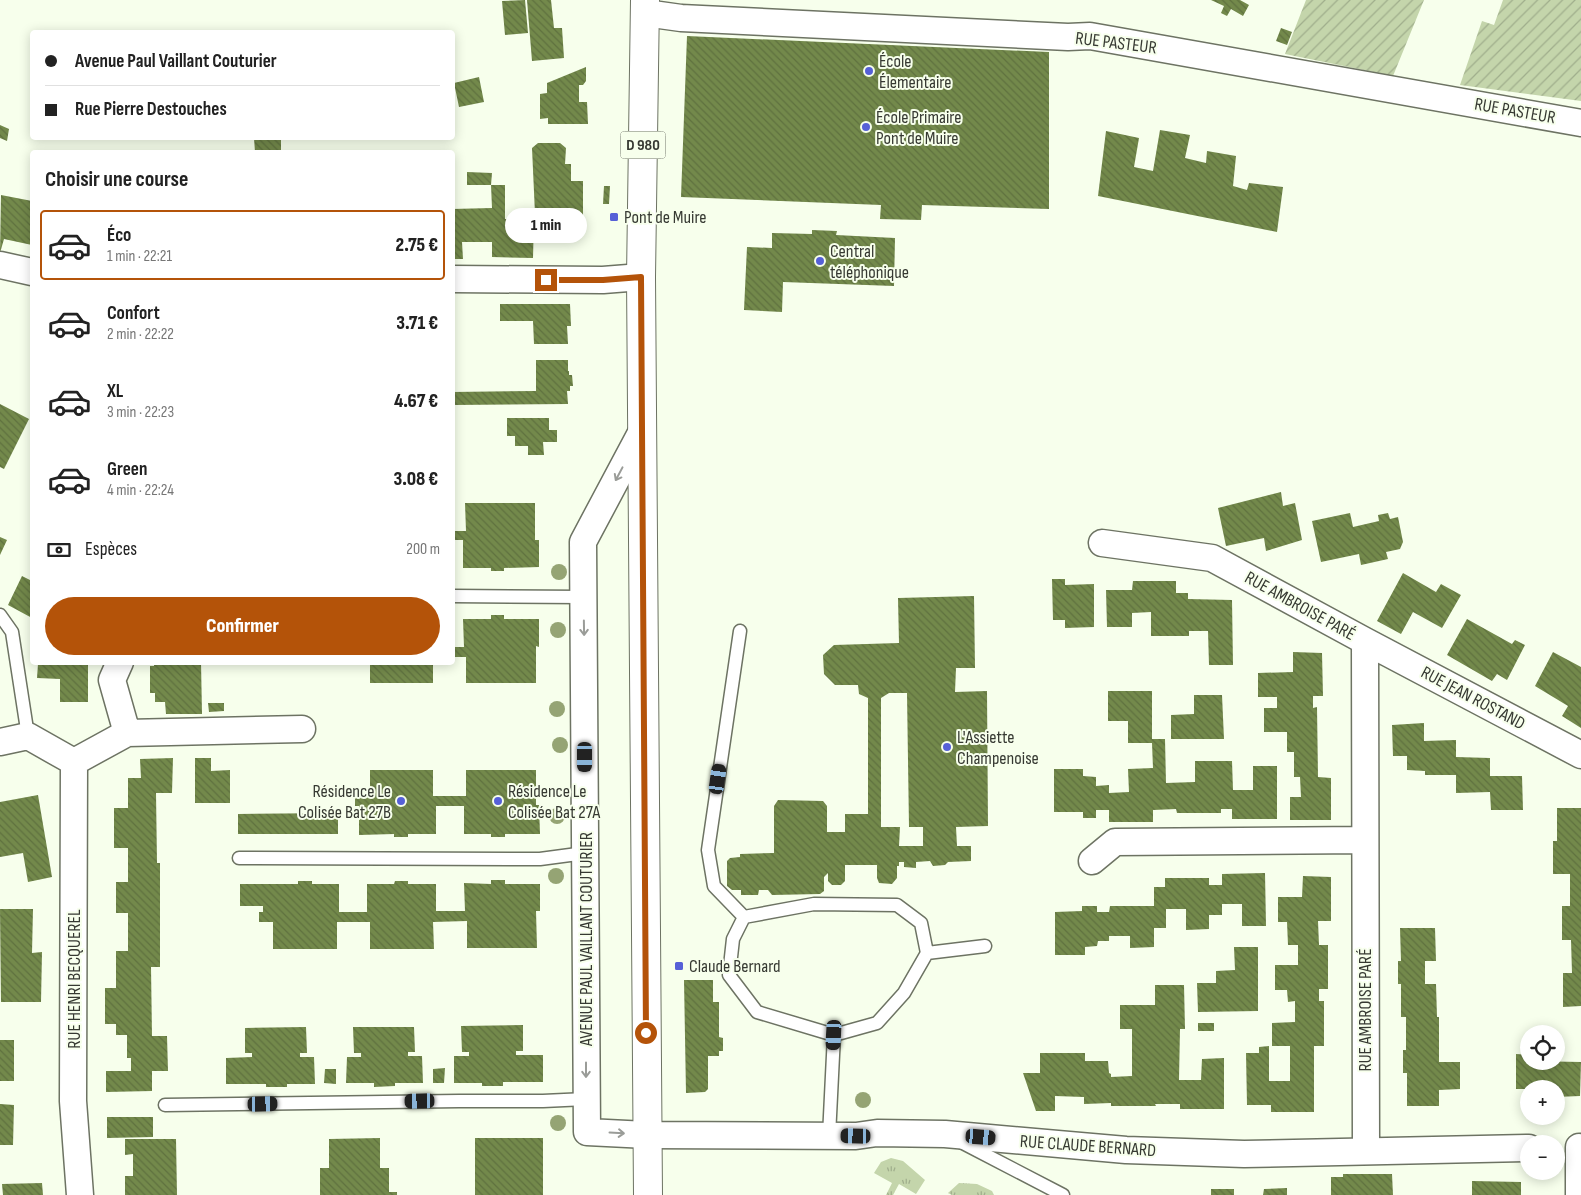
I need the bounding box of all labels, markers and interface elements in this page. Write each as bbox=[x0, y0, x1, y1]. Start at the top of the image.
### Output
street label: RUE PASTEUR bbox=[1074, 28, 1158, 58]
text: Avenue Paul Vaillant Couturier bbox=[75, 50, 277, 73]
place label: École Élementaire bbox=[879, 51, 951, 93]
marker: École Élementaire bbox=[863, 65, 875, 77]
street label: RUE PASTEUR bbox=[1473, 94, 1557, 128]
text: Rue Pierre Destouches bbox=[75, 98, 227, 121]
place label: École Primaire Pont de Muire bbox=[876, 107, 961, 149]
marker: École Primaire Pont de Muire bbox=[860, 121, 872, 133]
road number: D 980 bbox=[620, 132, 666, 158]
text: Choisir une course bbox=[45, 166, 188, 193]
place label: Pont de Muire bbox=[624, 207, 707, 228]
callout: 1 min bbox=[505, 208, 587, 242]
marker: Pont de Muire bbox=[608, 211, 620, 223]
text: 1 min bbox=[531, 216, 561, 235]
icon: car bbox=[47, 223, 92, 268]
text: Éco bbox=[107, 224, 131, 247]
text: 2.75 € bbox=[396, 234, 438, 257]
place label: Central téléphonique bbox=[830, 241, 909, 283]
text: 1 min · 22:21 bbox=[107, 247, 172, 266]
marker: Central téléphonique bbox=[814, 255, 826, 267]
route end bbox=[535, 269, 557, 291]
icon: car bbox=[47, 301, 92, 346]
text: Confort bbox=[107, 302, 160, 325]
text: 3.71 € bbox=[396, 312, 438, 335]
text: 2 min · 22:22 bbox=[107, 325, 174, 344]
icon: car bbox=[47, 379, 92, 424]
text: XL bbox=[107, 380, 123, 403]
text: 4.67 € bbox=[394, 390, 438, 413]
text: 3 min · 22:23 bbox=[107, 403, 174, 422]
icon: car bbox=[47, 457, 92, 502]
text: Green bbox=[107, 458, 147, 481]
one-way arrow bbox=[614, 467, 624, 482]
text: 3.08 € bbox=[394, 468, 438, 491]
text: 4 min · 22:24 bbox=[107, 481, 174, 500]
icon: cash bbox=[45, 536, 73, 564]
text: Espèces bbox=[85, 538, 137, 561]
text: 200 m bbox=[406, 540, 440, 559]
street label: RUE AMBROISE PARÉ bbox=[1241, 567, 1359, 645]
button: Confirmer bbox=[45, 597, 440, 655]
one-way arrow bbox=[579, 619, 589, 635]
street label: RUE JEAN ROSTAND bbox=[1417, 662, 1529, 734]
place label: L'Assiette Champenoise bbox=[957, 727, 1039, 769]
marker: L'Assiette Champenoise bbox=[941, 741, 953, 753]
car bbox=[577, 742, 592, 772]
car bbox=[708, 763, 727, 795]
place label: Résidence Le Colisée Bat 27B bbox=[298, 781, 391, 823]
place label: Résidence Le Colisée Bat 27A bbox=[508, 781, 601, 823]
marker: Résidence Le Colisée Bat 27B bbox=[395, 795, 407, 807]
marker: Résidence Le Colisée Bat 27A bbox=[492, 795, 504, 807]
street label: AVENUE PAUL VAILLANT COUTURIER bbox=[576, 832, 597, 1047]
street label: RUE HENRI BECQUEREL bbox=[64, 909, 85, 1049]
street label: RUE AMBROISE PARÉ bbox=[1355, 948, 1376, 1072]
place label: Claude Bernard bbox=[689, 956, 781, 977]
marker: Claude Bernard bbox=[673, 960, 685, 972]
car bbox=[825, 1020, 842, 1050]
route start bbox=[635, 1022, 657, 1044]
map controls bbox=[1520, 1025, 1565, 1180]
button: locate bbox=[1520, 1025, 1565, 1070]
one-way arrow bbox=[581, 1062, 591, 1078]
button: + bbox=[1520, 1080, 1565, 1125]
car bbox=[404, 1093, 435, 1109]
car bbox=[247, 1096, 278, 1112]
car bbox=[840, 1128, 871, 1144]
car bbox=[965, 1128, 996, 1146]
one-way arrow bbox=[609, 1129, 625, 1138]
street label: RUE CLAUDE BERNARD bbox=[1019, 1131, 1157, 1161]
button: − bbox=[1520, 1135, 1565, 1180]

